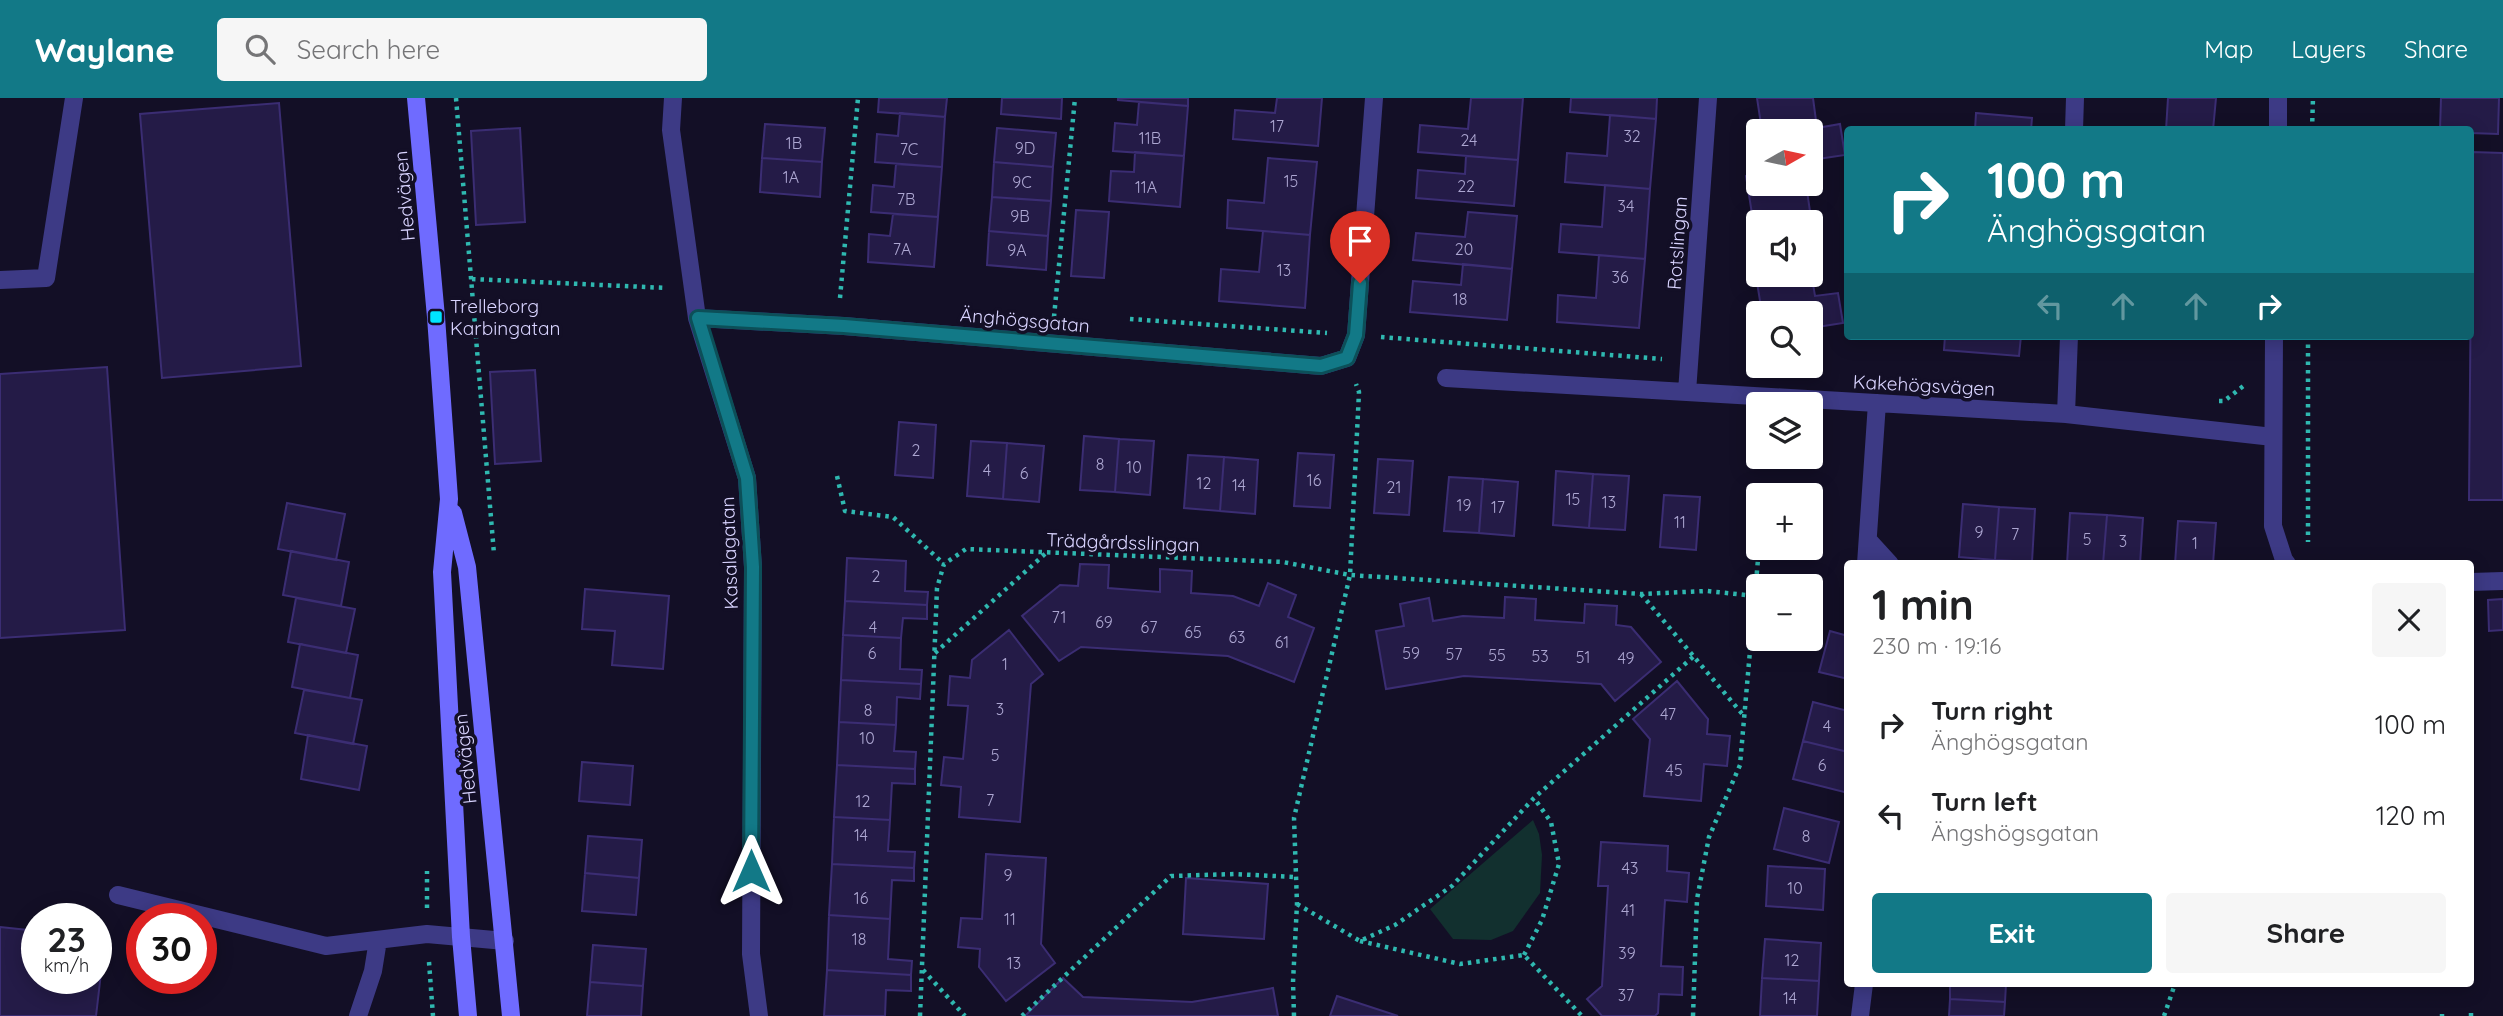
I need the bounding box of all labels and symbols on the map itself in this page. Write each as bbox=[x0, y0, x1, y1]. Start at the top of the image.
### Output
house number: 17 bbox=[1270, 116, 1284, 136]
north arrow bbox=[1746, 119, 1824, 196]
house number: 32 bbox=[1623, 126, 1641, 146]
house number: 11B bbox=[1139, 128, 1161, 148]
house number: 24 bbox=[1460, 130, 1478, 150]
house number: 1B bbox=[786, 133, 802, 153]
house number: 9D bbox=[1015, 138, 1035, 158]
house number: 7C bbox=[900, 139, 918, 159]
street label: Hedvägen bbox=[388, 150, 420, 242]
house number: 1A bbox=[783, 167, 799, 187]
house number: 15 bbox=[1284, 171, 1298, 191]
house number: 9C bbox=[1012, 172, 1032, 192]
house number: 22 bbox=[1457, 176, 1475, 196]
house number: 11A bbox=[1135, 177, 1157, 197]
house number: 7B bbox=[897, 189, 915, 209]
house number: 34 bbox=[1618, 196, 1634, 216]
street label: Rotslingan bbox=[1662, 196, 1692, 290]
house number: 9B bbox=[1010, 206, 1030, 226]
pin bbox=[1330, 211, 1390, 283]
house number: 7A bbox=[893, 239, 911, 259]
house number: 20 bbox=[1455, 239, 1473, 259]
house number: 9A bbox=[1007, 240, 1027, 260]
house number: 13 bbox=[1277, 260, 1291, 280]
house number: 36 bbox=[1612, 267, 1629, 287]
house number: 18 bbox=[1453, 289, 1467, 309]
place label: Trelleborg Karbingatan bbox=[450, 294, 560, 340]
street label: Änghögsgatan bbox=[959, 302, 1091, 338]
marker: Trelleborg Karbingatan bbox=[428, 309, 444, 325]
street label: Kakehögsvägen bbox=[1852, 369, 1996, 401]
house number: 2 bbox=[912, 440, 921, 460]
house number: 8 bbox=[1096, 454, 1104, 474]
house number: 10 bbox=[1126, 457, 1142, 477]
house number: 4 bbox=[983, 460, 991, 480]
house number: 6 bbox=[1020, 463, 1029, 483]
house number: 16 bbox=[1307, 470, 1322, 490]
house number: 12 bbox=[1197, 473, 1212, 493]
house number: 14 bbox=[1232, 475, 1246, 495]
house number: 21 bbox=[1387, 477, 1401, 497]
house number: 15 bbox=[1566, 489, 1580, 509]
house number: 13 bbox=[1602, 492, 1616, 512]
house number: 19 bbox=[1457, 495, 1471, 515]
street label: Kasalagatan bbox=[715, 496, 743, 610]
house number: 17 bbox=[1491, 497, 1505, 517]
house number: 11 bbox=[1674, 512, 1686, 532]
house number: 9 bbox=[1975, 522, 1984, 542]
house number: 7 bbox=[2011, 524, 2019, 544]
street label: Trädgårdsslingan bbox=[1046, 527, 1200, 557]
house number: 5 bbox=[2083, 529, 2091, 549]
house number: 3 bbox=[2119, 531, 2127, 551]
house number: 1 bbox=[2192, 533, 2198, 553]
house number: 2 bbox=[872, 566, 881, 586]
house number: 71 bbox=[1052, 607, 1066, 627]
house number: 69 bbox=[1095, 612, 1113, 632]
house number: 4 bbox=[869, 617, 877, 637]
house number: 67 bbox=[1141, 617, 1157, 637]
house number: 65 bbox=[1184, 622, 1202, 642]
house number: 63 bbox=[1229, 627, 1246, 647]
house number: 61 bbox=[1275, 632, 1289, 652]
house number: 6 bbox=[868, 643, 877, 663]
house number: 59 bbox=[1402, 643, 1420, 663]
house number: 57 bbox=[1446, 644, 1462, 664]
house number: 55 bbox=[1488, 645, 1506, 665]
house number: 53 bbox=[1531, 646, 1549, 666]
house number: 51 bbox=[1576, 647, 1590, 667]
house number: 49 bbox=[1617, 648, 1635, 668]
house number: 1 bbox=[1002, 654, 1008, 674]
house number: 3 bbox=[996, 699, 1004, 719]
house number: 8 bbox=[864, 700, 872, 720]
house number: 47 bbox=[1660, 704, 1676, 724]
street label: Hedvägen bbox=[448, 713, 482, 805]
house number: 4 bbox=[1823, 716, 1831, 736]
house number: 10 bbox=[859, 728, 875, 748]
house number: 5 bbox=[991, 745, 999, 765]
house number: 6 bbox=[1818, 755, 1827, 775]
house number: 45 bbox=[1665, 760, 1683, 780]
house number: 7 bbox=[986, 790, 994, 810]
house number: 12 bbox=[856, 791, 871, 811]
house number: 14 bbox=[854, 825, 868, 845]
house number: 8 bbox=[1802, 826, 1810, 846]
position arrow bbox=[714, 834, 788, 908]
house number: 43 bbox=[1622, 858, 1638, 878]
house number: 9 bbox=[1004, 865, 1013, 885]
house number: 10 bbox=[1787, 878, 1803, 898]
house number: 16 bbox=[854, 888, 869, 908]
house number: 41 bbox=[1621, 900, 1635, 920]
speed limit sign: 30 bbox=[126, 903, 217, 994]
house number: 11 bbox=[1004, 909, 1016, 929]
house number: 18 bbox=[852, 929, 866, 949]
house number: 39 bbox=[1618, 943, 1636, 963]
house number: 12 bbox=[1785, 950, 1800, 970]
house number: 13 bbox=[1007, 953, 1021, 973]
house number: 37 bbox=[1618, 985, 1634, 1005]
house number: 14 bbox=[1783, 988, 1797, 1008]

